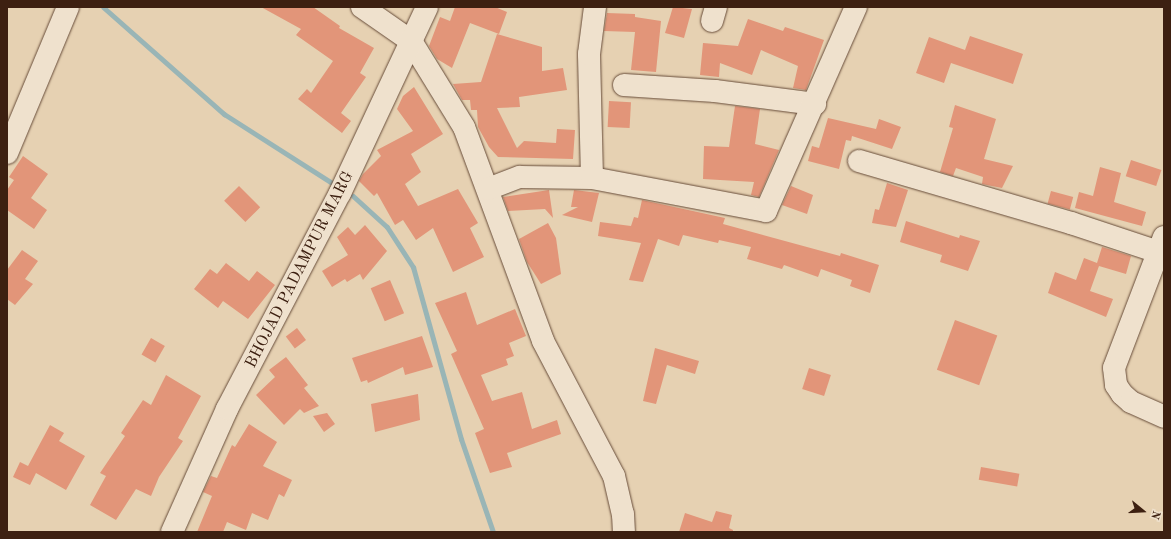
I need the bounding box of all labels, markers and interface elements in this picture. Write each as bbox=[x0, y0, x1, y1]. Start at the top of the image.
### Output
street label: BHOJAD PADAMPUR MARG bbox=[242, 168, 358, 372]
north arrow bbox=[1123, 491, 1163, 531]
text: N bbox=[1148, 509, 1161, 521]

